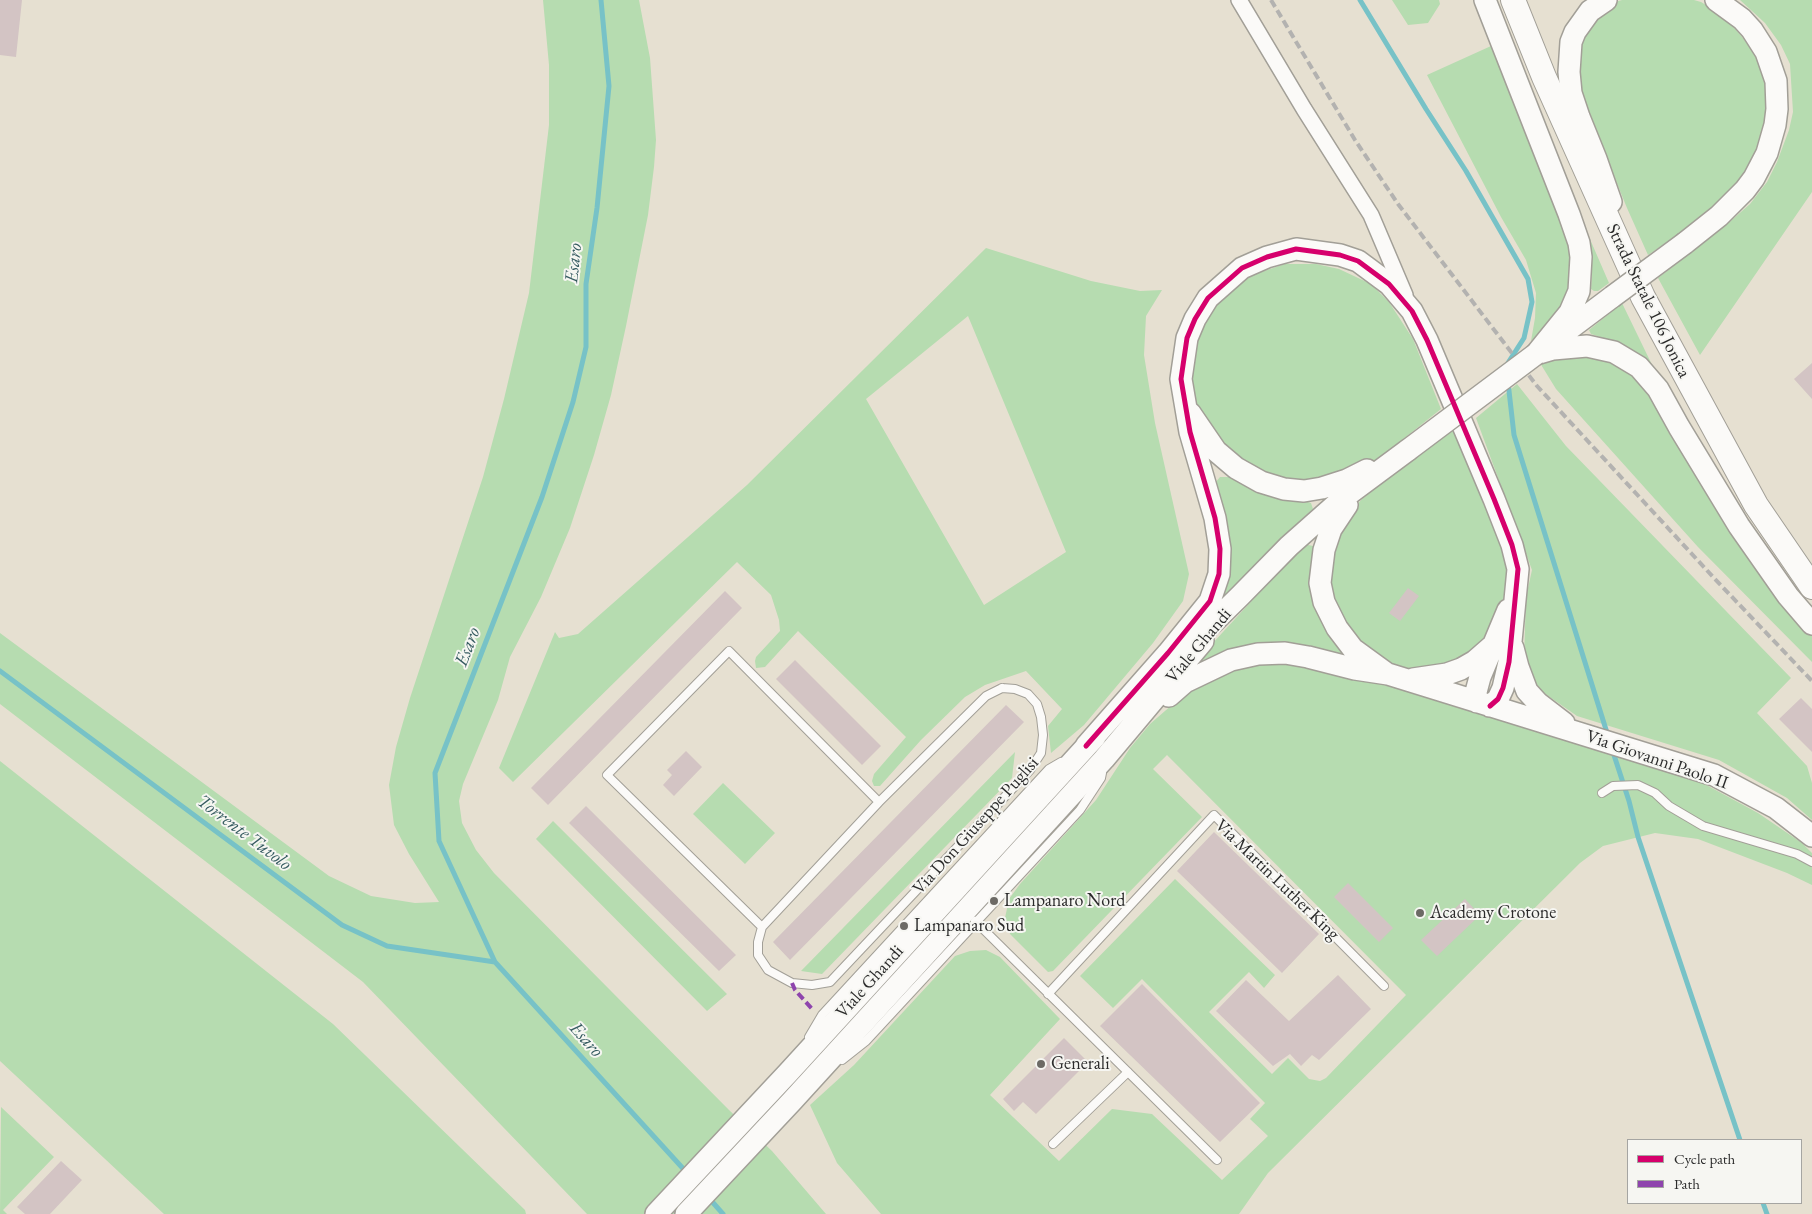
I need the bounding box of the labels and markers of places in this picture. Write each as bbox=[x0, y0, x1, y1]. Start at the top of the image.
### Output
place label: Lampanaro Nord bbox=[1004, 890, 1125, 912]
marker: Lampanaro Nord bbox=[988, 895, 1000, 907]
place label: Academy Crotone bbox=[1430, 902, 1556, 924]
marker: Academy Crotone bbox=[1414, 907, 1426, 919]
place label: Lampanaro Sud bbox=[914, 915, 1024, 937]
marker: Lampanaro Sud bbox=[898, 920, 910, 932]
place label: Generali bbox=[1051, 1053, 1110, 1075]
marker: Generali bbox=[1035, 1058, 1047, 1070]

